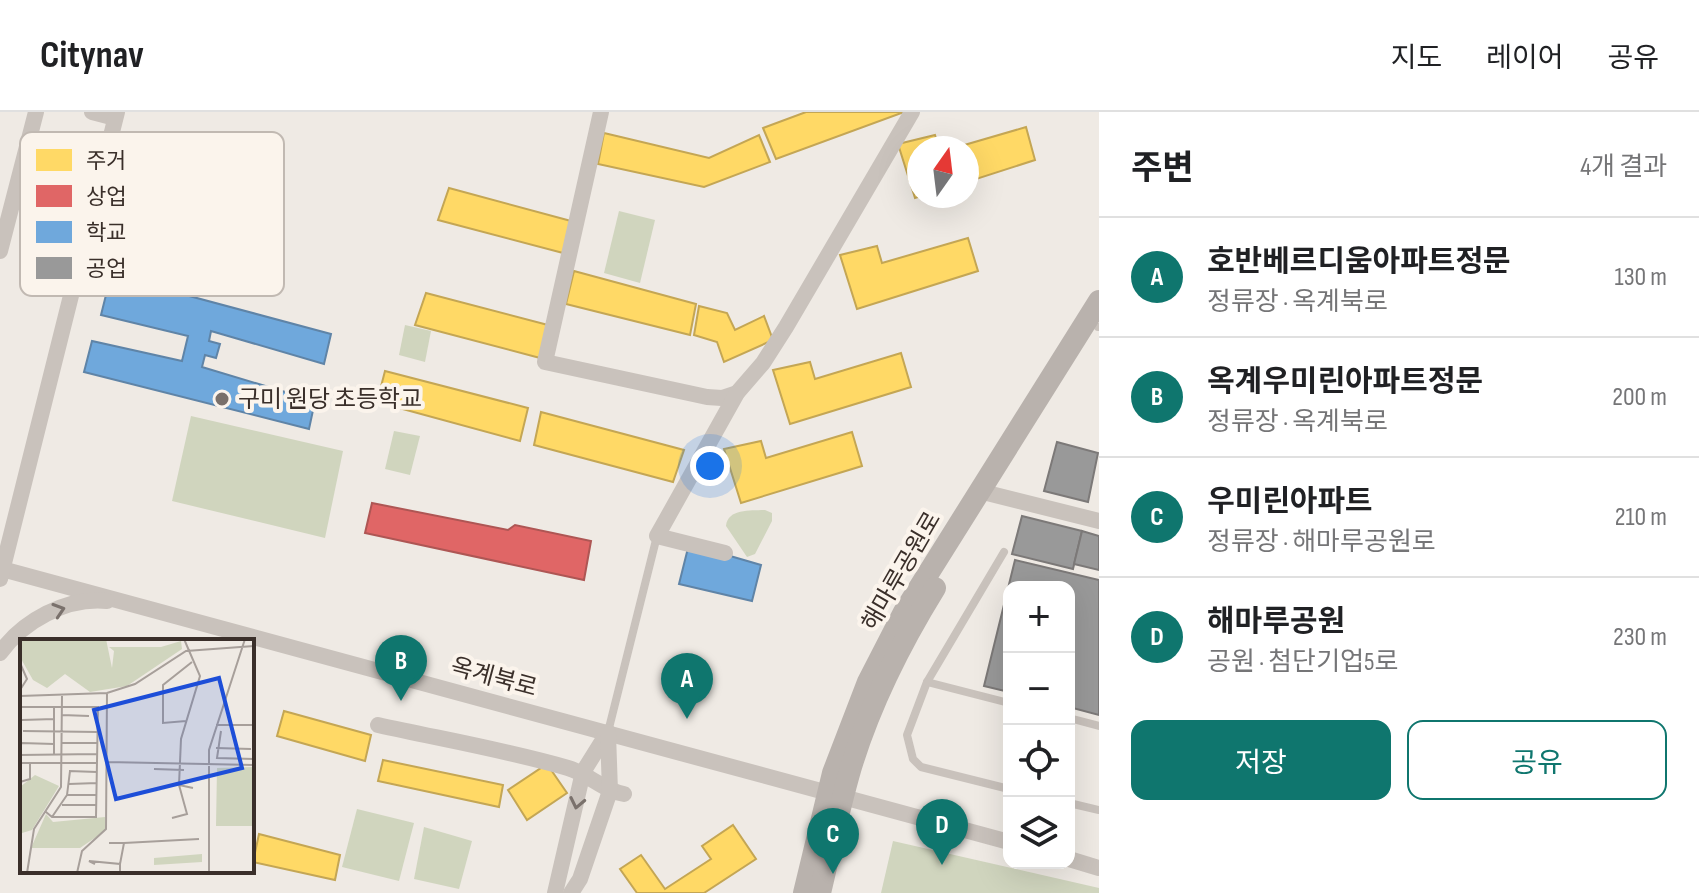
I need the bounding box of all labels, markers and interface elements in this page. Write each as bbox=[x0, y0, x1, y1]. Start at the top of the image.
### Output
text: Citynav bbox=[40, 33, 144, 78]
text: 지도 bbox=[1391, 42, 1442, 75]
text: 레이어 bbox=[1486, 42, 1563, 75]
text: 공유 bbox=[1607, 42, 1659, 75]
legend bbox=[20, 132, 284, 296]
north arrow bbox=[907, 136, 979, 208]
text: 주거 bbox=[86, 148, 126, 175]
text: 주변 bbox=[1131, 148, 1194, 189]
text: 4개 결과 bbox=[1580, 152, 1667, 183]
text: 상업 bbox=[86, 184, 126, 211]
text: 학교 bbox=[86, 220, 126, 247]
text: 호반베르디움아파트정문 bbox=[1207, 244, 1511, 280]
text: 공업 bbox=[86, 256, 126, 283]
text: A bbox=[1151, 262, 1163, 293]
text: 130 m bbox=[1615, 262, 1667, 293]
text: 정류장 · 옥계북로 bbox=[1207, 287, 1388, 318]
text: 옥계우미린아파트정문 bbox=[1207, 364, 1483, 400]
text: B bbox=[1151, 382, 1163, 413]
text: 200 m bbox=[1612, 382, 1667, 413]
place label: 구미 원당 초등학교 bbox=[238, 385, 422, 414]
marker: 구미 원당 초등학교 bbox=[213, 390, 231, 408]
text: 정류장 · 옥계북로 bbox=[1207, 407, 1388, 438]
your location bbox=[690, 446, 730, 486]
text: 우미린아파트 bbox=[1207, 484, 1373, 520]
text: C bbox=[1150, 502, 1164, 533]
text: 210 m bbox=[1615, 502, 1667, 533]
street label: 해마루공원로 bbox=[856, 507, 947, 636]
text: 정류장 · 해마루공원로 bbox=[1207, 527, 1436, 558]
map controls bbox=[1003, 581, 1075, 869]
button: + bbox=[1003, 581, 1075, 653]
one-way arrow bbox=[51, 603, 65, 619]
text: 해마루공원 bbox=[1207, 604, 1345, 640]
text: D bbox=[1150, 622, 1164, 653]
text: 230 m bbox=[1613, 622, 1667, 653]
pin: B bbox=[375, 635, 427, 701]
inset map bbox=[20, 639, 254, 873]
text: 공원 · 첨단기업5로 bbox=[1207, 647, 1398, 678]
street label: 옥계북로 bbox=[447, 652, 540, 703]
pin: A bbox=[661, 653, 713, 719]
button: − bbox=[1003, 653, 1075, 725]
button: 저장 bbox=[1131, 720, 1391, 800]
button: 공유 bbox=[1407, 720, 1667, 800]
button: locate bbox=[1003, 725, 1075, 797]
one-way arrow bbox=[569, 795, 586, 809]
button: layers bbox=[1003, 797, 1075, 869]
pin: D bbox=[916, 799, 968, 865]
pin: C bbox=[807, 808, 859, 874]

